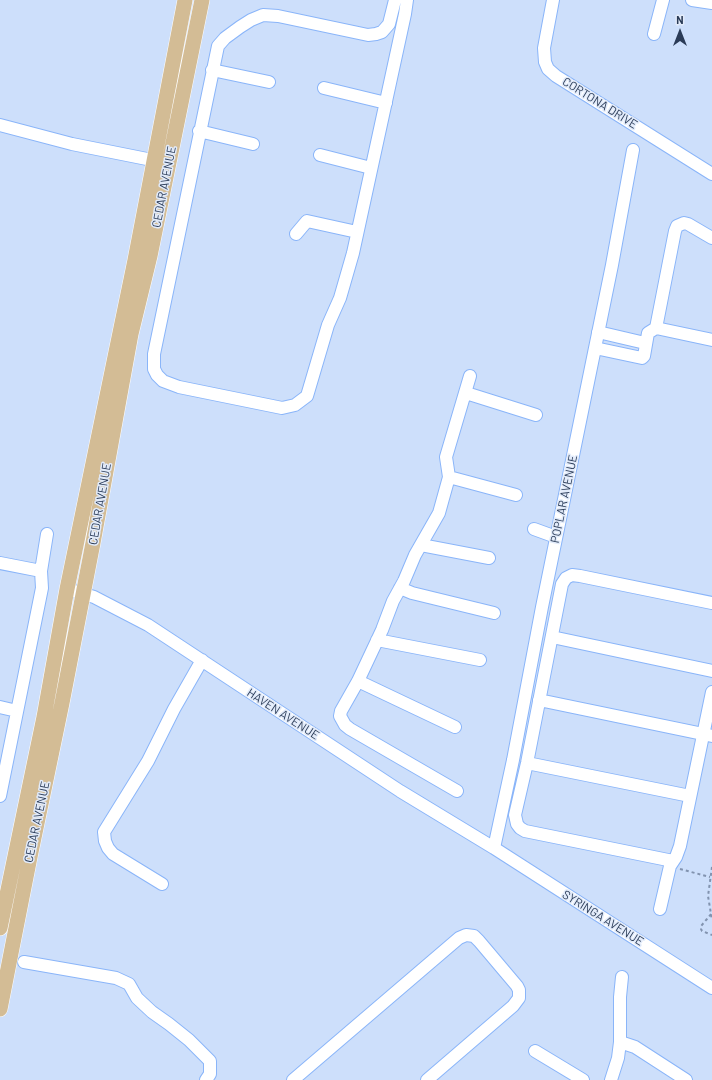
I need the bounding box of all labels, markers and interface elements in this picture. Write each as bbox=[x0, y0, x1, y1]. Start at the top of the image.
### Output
north arrow bbox=[660, 12, 700, 52]
text: N bbox=[676, 13, 684, 26]
street label: CORTONA DRIVE bbox=[560, 74, 640, 132]
street label: CEDAR AVENUE bbox=[149, 145, 179, 229]
street label: POPLAR AVENUE bbox=[548, 453, 580, 545]
street label: CEDAR AVENUE bbox=[86, 462, 114, 546]
street label: HAVEN AVENUE bbox=[244, 685, 322, 743]
street label: CEDAR AVENUE bbox=[21, 780, 53, 864]
street label: SYRINGA AVENUE bbox=[560, 887, 646, 949]

